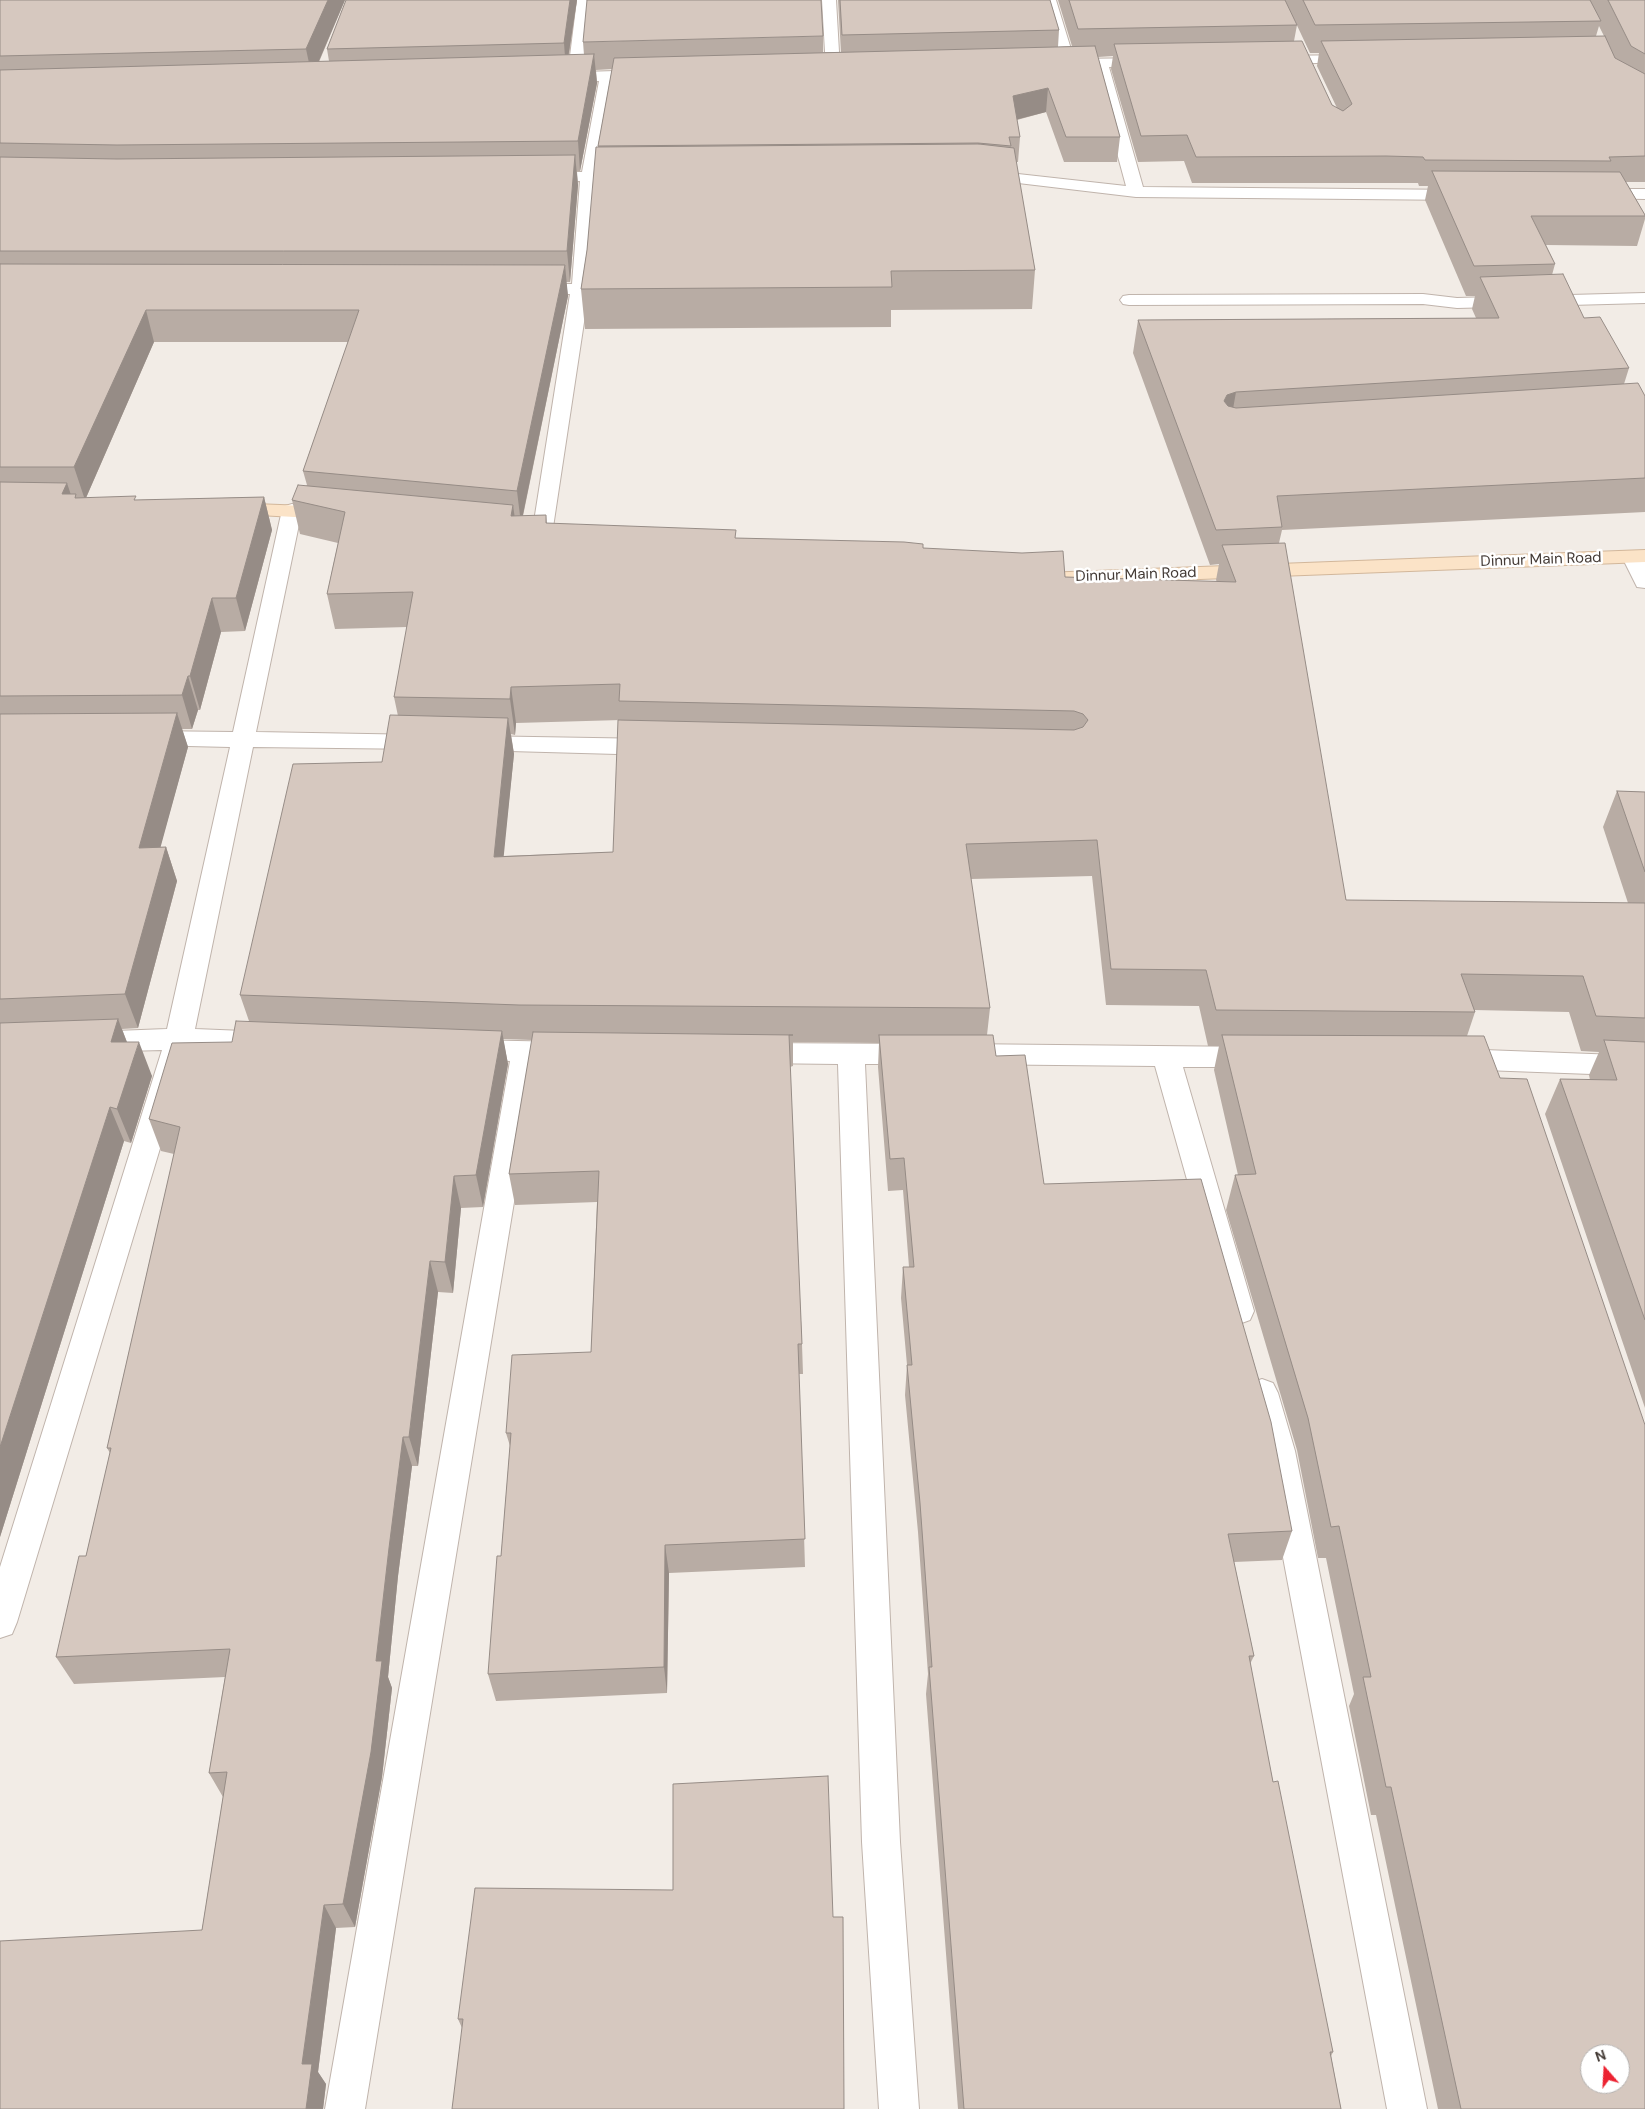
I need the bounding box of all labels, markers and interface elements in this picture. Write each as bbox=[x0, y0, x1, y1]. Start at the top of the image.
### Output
street label: Dinnur Main Road bbox=[1480, 549, 1602, 571]
street label: Dinnur Main Road bbox=[1075, 564, 1197, 586]
north arrow bbox=[1580, 2044, 1630, 2094]
text: N bbox=[1593, 2046, 1608, 2066]

